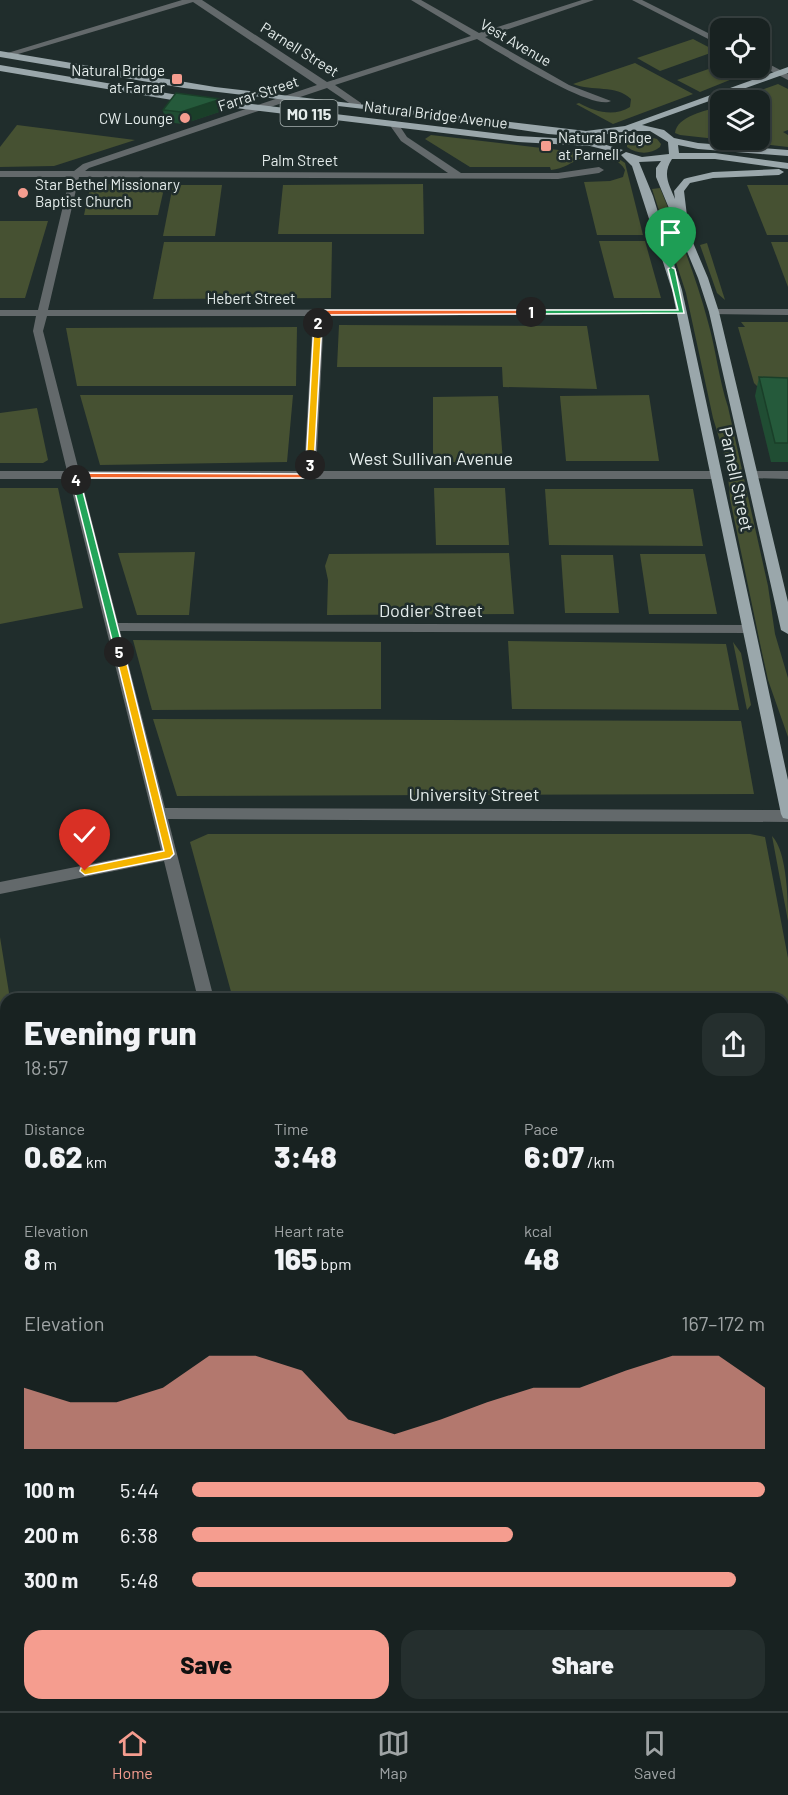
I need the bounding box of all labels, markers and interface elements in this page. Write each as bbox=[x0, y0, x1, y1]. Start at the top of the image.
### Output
street label: Vest Avenue bbox=[477, 14, 555, 70]
street label: Parnell Street bbox=[258, 18, 342, 80]
map controls bbox=[710, 18, 770, 150]
button: locate bbox=[710, 18, 770, 78]
place label: Natural Bridge at Farrar bbox=[71, 61, 166, 96]
marker: Natural Bridge at Farrar bbox=[170, 72, 184, 86]
street label: Farrar Street bbox=[215, 72, 301, 114]
button: layers bbox=[710, 90, 770, 150]
street label: Natural Bridge Avenue bbox=[363, 96, 509, 132]
road number: MO 115 bbox=[280, 100, 338, 126]
place label: CW Lounge bbox=[99, 109, 173, 127]
marker: CW Lounge bbox=[178, 111, 192, 125]
place label: Natural Bridge at Parnell bbox=[558, 128, 652, 163]
marker: Natural Bridge at Parnell bbox=[539, 139, 553, 153]
street label: Palm Street bbox=[262, 151, 338, 169]
place label: Star Bethel Missionary Baptist Church bbox=[35, 175, 180, 210]
marker: Star Bethel Missionary Baptist Church bbox=[16, 186, 30, 200]
pin bbox=[645, 207, 696, 269]
icon: arrive bbox=[654, 216, 687, 249]
street label: Hebert Street bbox=[207, 289, 295, 307]
pin: 1 bbox=[516, 297, 546, 327]
text: 1 bbox=[528, 302, 534, 321]
pin: 2 bbox=[303, 308, 333, 338]
text: 2 bbox=[314, 313, 322, 332]
street label: Parnell Street bbox=[715, 425, 759, 533]
street label: West Sullivan Avenue bbox=[349, 447, 513, 469]
pin: 3 bbox=[295, 450, 325, 480]
text: 3 bbox=[306, 455, 314, 474]
pin: 4 bbox=[61, 465, 91, 495]
text: 4 bbox=[71, 470, 81, 489]
street label: Dodier Street bbox=[379, 599, 483, 621]
pin: 5 bbox=[104, 637, 134, 667]
text: 5 bbox=[115, 642, 123, 661]
street label: University Street bbox=[408, 783, 540, 805]
pin bbox=[59, 809, 110, 871]
icon: check bbox=[68, 818, 101, 851]
text: Evening run bbox=[24, 1012, 197, 1052]
button: share bbox=[702, 1013, 765, 1076]
text: 18:57 bbox=[24, 1055, 68, 1079]
text: Distance bbox=[24, 1119, 85, 1138]
text: Time bbox=[274, 1119, 309, 1138]
text: Pace bbox=[524, 1119, 558, 1138]
text: 0.62 bbox=[24, 1138, 83, 1174]
text: 3:48 bbox=[274, 1138, 337, 1174]
text: 6:07 bbox=[524, 1138, 584, 1174]
text: km bbox=[83, 1152, 107, 1171]
text: /km bbox=[584, 1152, 615, 1171]
text: Elevation bbox=[24, 1221, 88, 1240]
text: Heart rate bbox=[274, 1221, 344, 1240]
text: kcal bbox=[524, 1221, 552, 1240]
text: 8 bbox=[24, 1240, 40, 1276]
text: 165 bbox=[274, 1240, 317, 1276]
text: 48 bbox=[524, 1240, 559, 1276]
text: m bbox=[40, 1254, 57, 1273]
text: bpm bbox=[317, 1254, 351, 1273]
text: Elevation bbox=[24, 1311, 105, 1335]
text: 167–172 m bbox=[682, 1311, 765, 1335]
text: 100 m bbox=[24, 1478, 75, 1502]
text: 5:44 bbox=[120, 1478, 159, 1502]
text: 200 m bbox=[24, 1523, 79, 1547]
text: 6:38 bbox=[120, 1523, 158, 1547]
text: 300 m bbox=[24, 1568, 78, 1592]
text: 5:48 bbox=[120, 1568, 159, 1592]
button: Save bbox=[24, 1630, 389, 1699]
button: Share bbox=[401, 1630, 765, 1699]
tab: Home bbox=[112, 1727, 153, 1782]
tab: Map bbox=[377, 1727, 410, 1782]
tab: Saved bbox=[634, 1727, 676, 1782]

